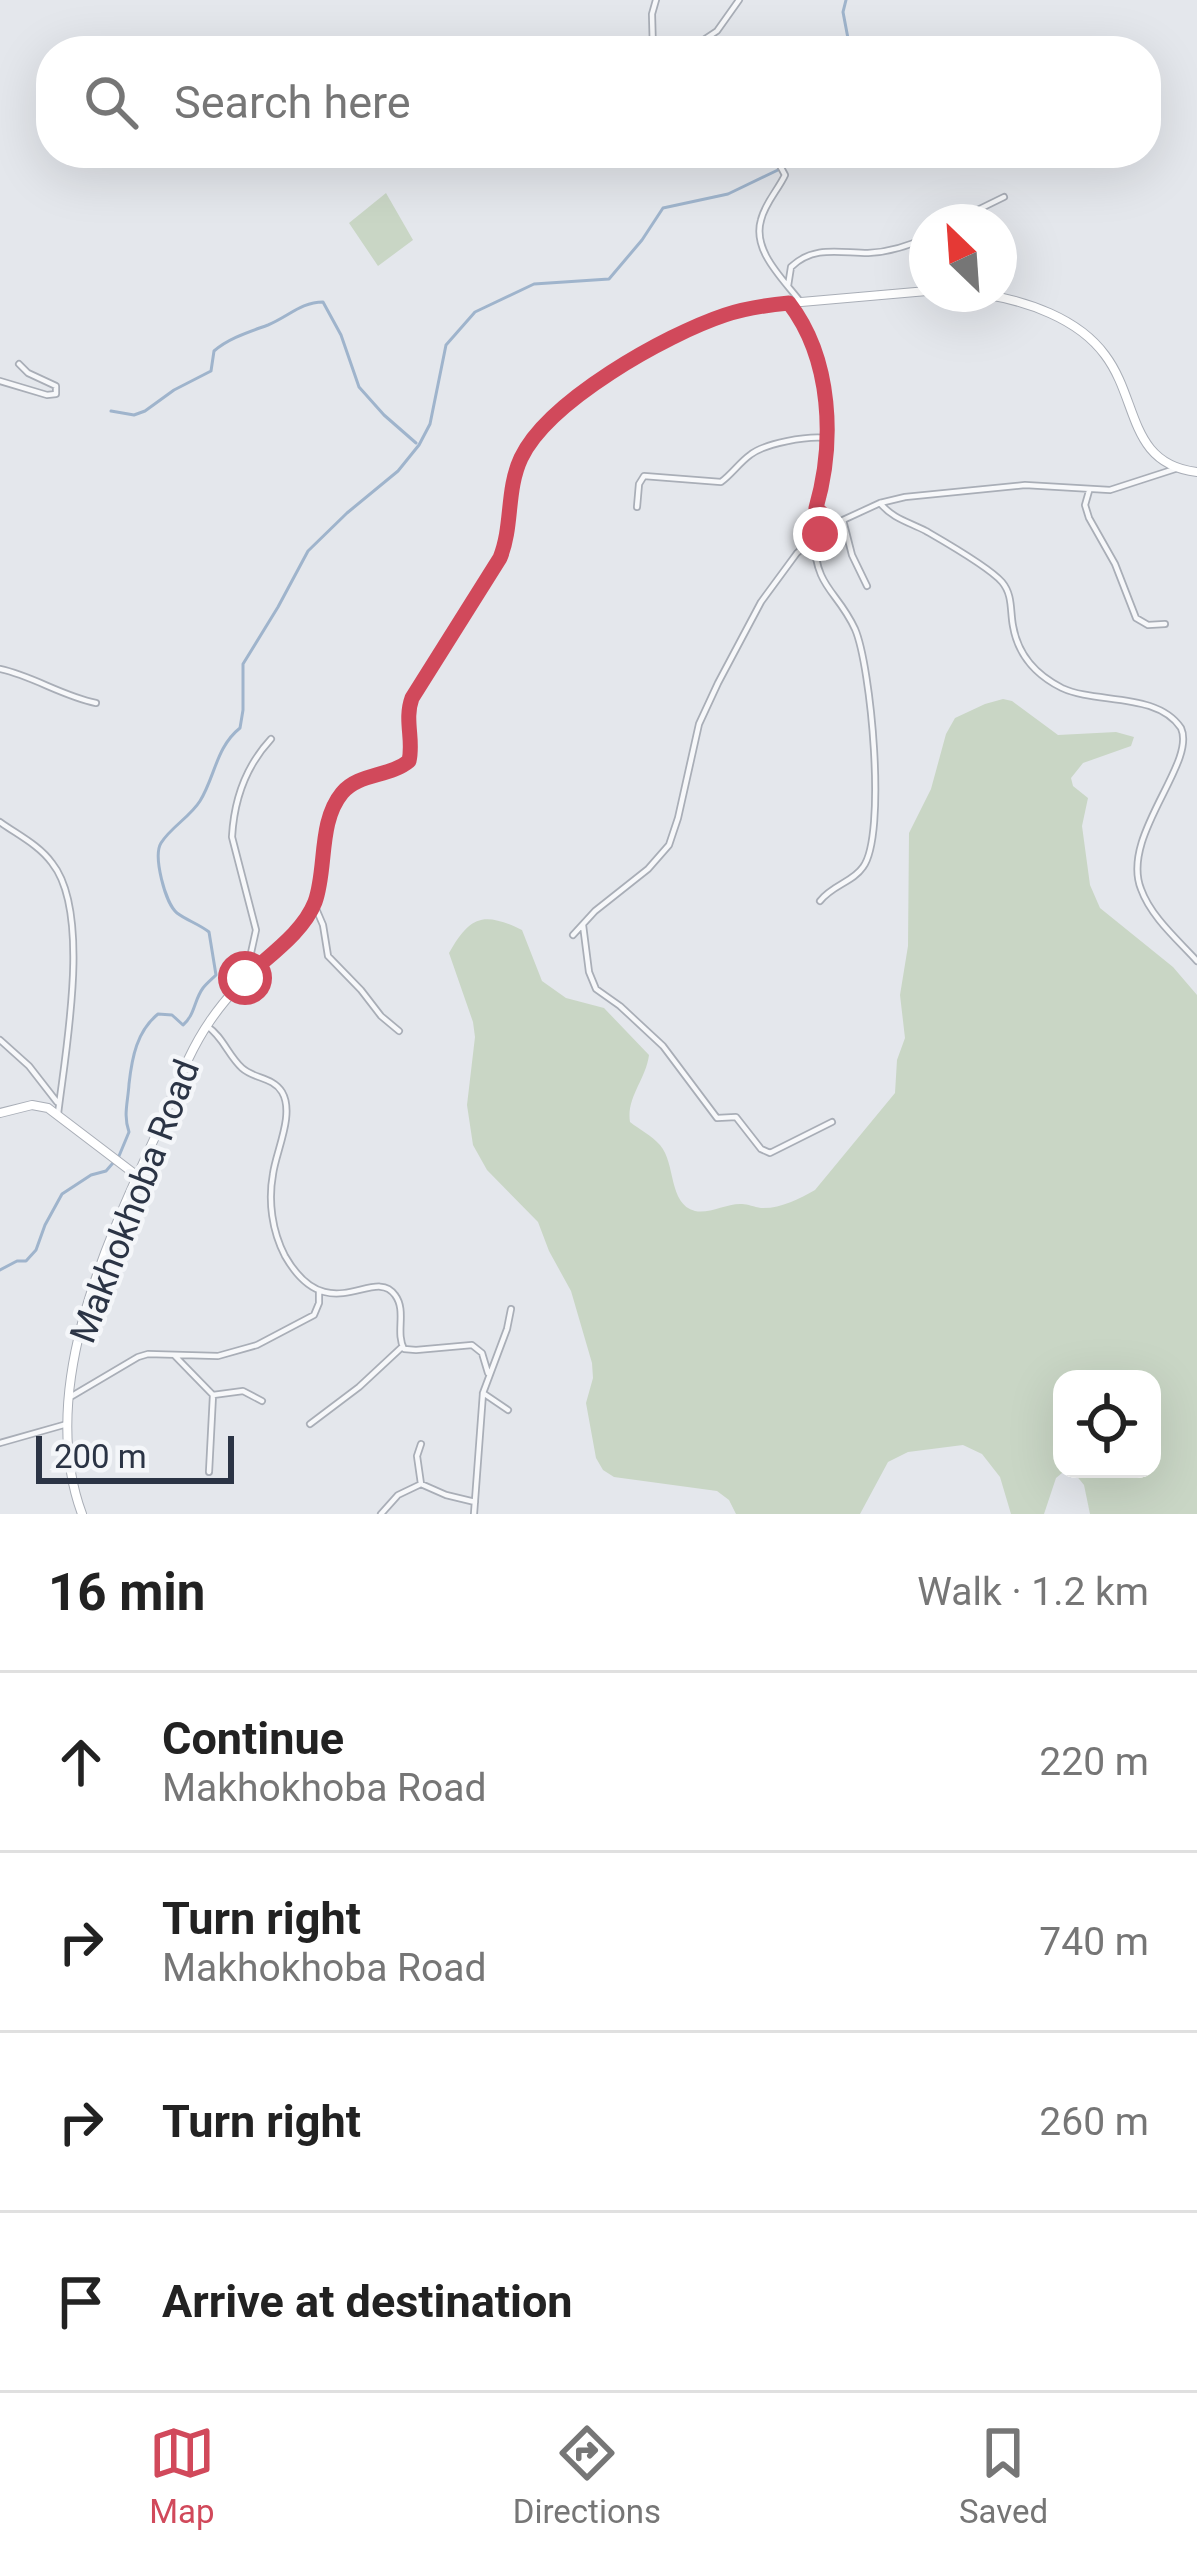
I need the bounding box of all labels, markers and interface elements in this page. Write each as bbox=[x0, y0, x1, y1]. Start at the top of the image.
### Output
search box bbox=[36, 36, 1161, 168]
icon: search bbox=[78, 69, 144, 135]
text: Search here bbox=[174, 76, 411, 129]
north arrow bbox=[909, 204, 1017, 312]
route end bbox=[793, 507, 847, 561]
route start bbox=[218, 951, 272, 1005]
street label: Makhokhoba Road bbox=[62, 1054, 208, 1349]
map controls bbox=[1053, 1370, 1161, 1478]
button: locate bbox=[1053, 1370, 1161, 1478]
scale bar bbox=[36, 1430, 234, 1483]
text: 200 m bbox=[54, 1437, 147, 1476]
text: 16 min bbox=[48, 1563, 205, 1622]
text: Walk · 1.2 km bbox=[917, 1569, 1149, 1615]
text: Continue bbox=[162, 1712, 344, 1765]
icon: ahead bbox=[48, 1729, 114, 1795]
text: 220 m bbox=[1039, 1739, 1149, 1785]
text: Makhokhoba Road bbox=[162, 1765, 487, 1811]
text: Turn right bbox=[162, 1892, 361, 1945]
icon: right bbox=[48, 1909, 114, 1975]
text: 740 m bbox=[1039, 1919, 1149, 1965]
text: Makhokhoba Road bbox=[162, 1945, 487, 1991]
icon: right bbox=[48, 2089, 114, 2155]
text: Turn right bbox=[162, 2095, 361, 2148]
text: 260 m bbox=[1039, 2099, 1149, 2145]
icon: arrive bbox=[48, 2269, 114, 2335]
text: Arrive at destination bbox=[162, 2275, 573, 2328]
tab: Map bbox=[149, 2420, 215, 2531]
tab: Directions bbox=[513, 2420, 661, 2531]
tab: Saved bbox=[959, 2420, 1048, 2531]

